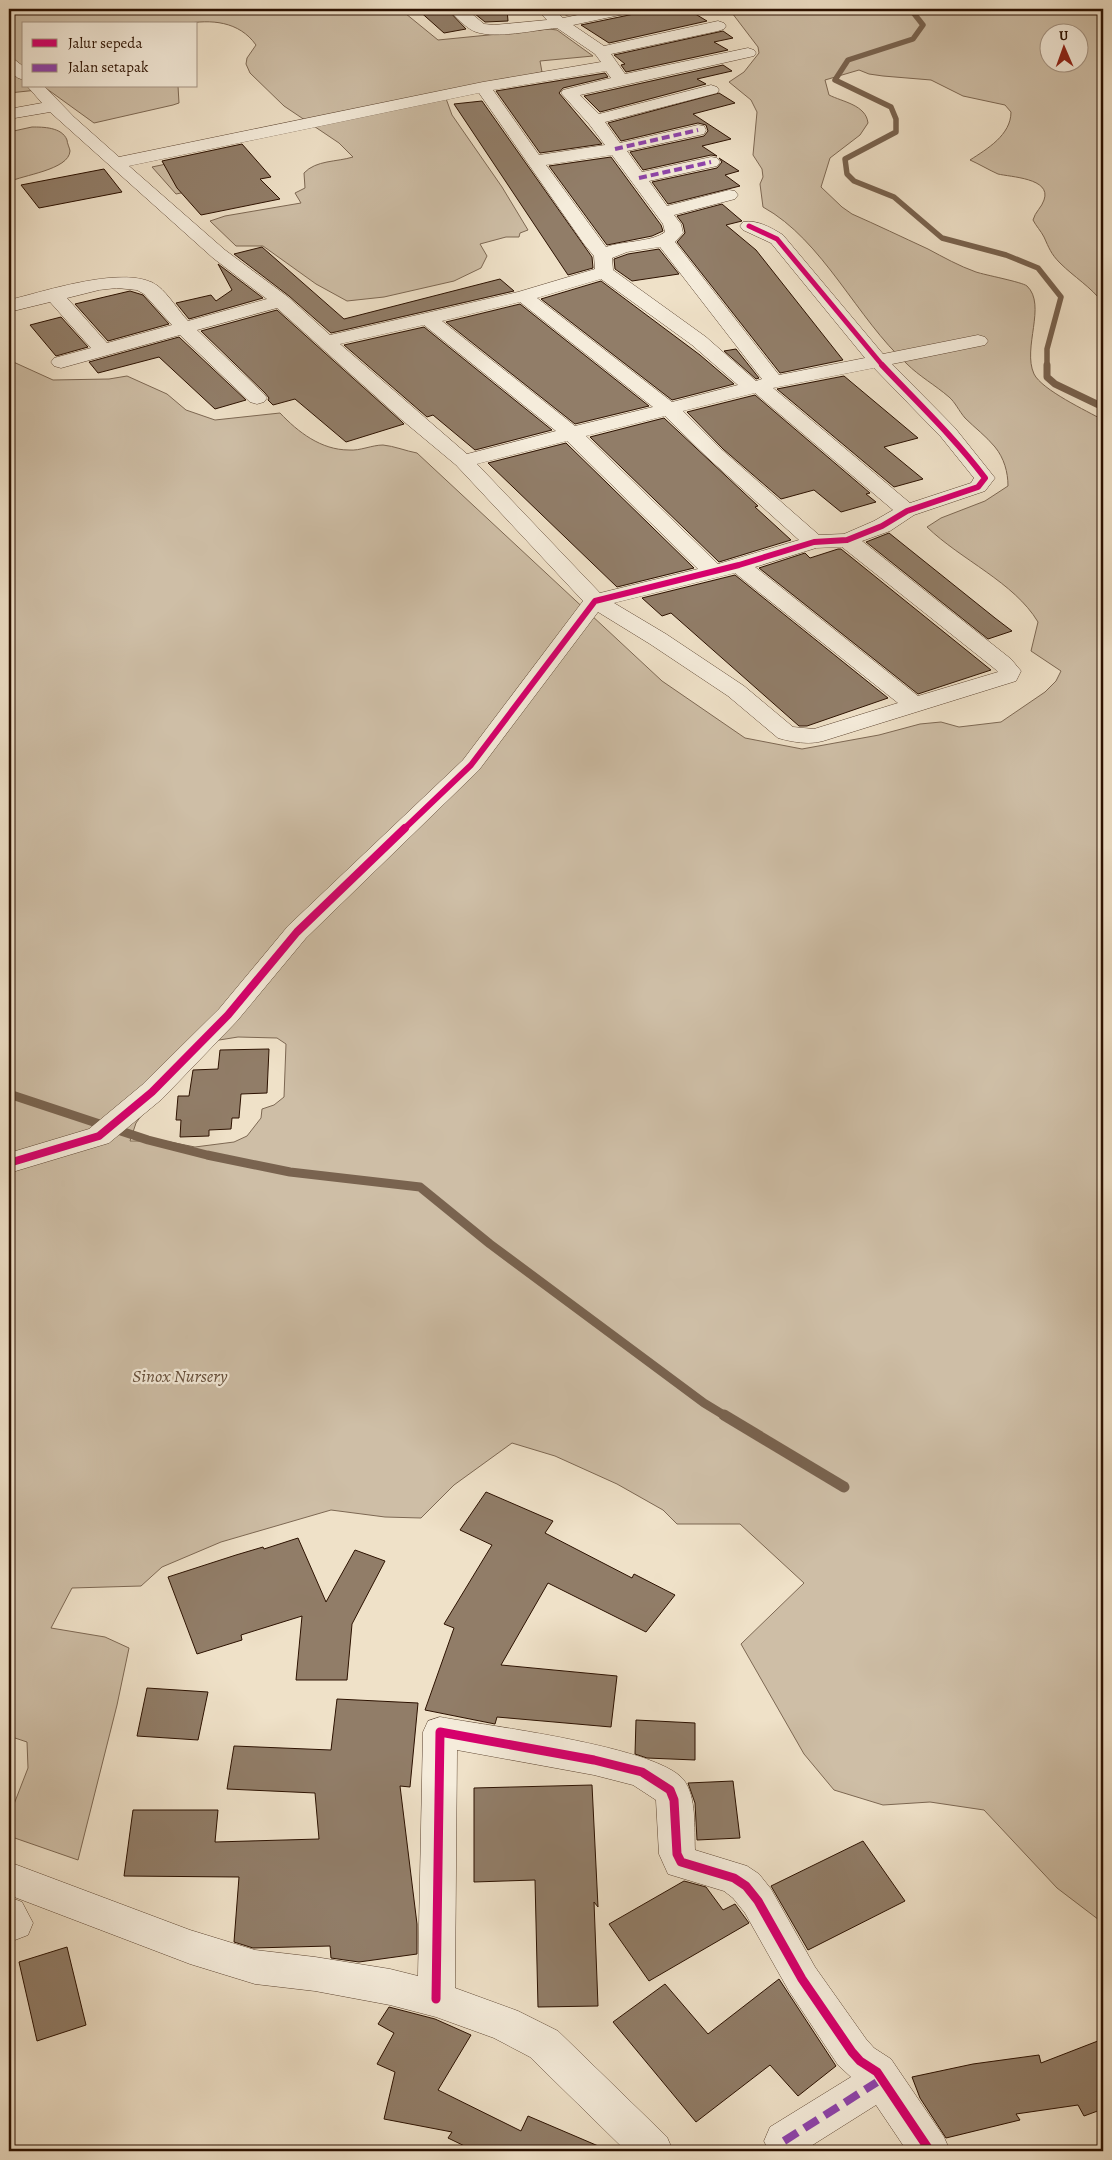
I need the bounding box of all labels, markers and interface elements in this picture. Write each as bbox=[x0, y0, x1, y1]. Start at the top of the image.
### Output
legend bbox=[22, 22, 198, 88]
north arrow bbox=[1040, 22, 1090, 72]
text: U bbox=[1059, 26, 1068, 45]
text: Jalur sepeda bbox=[68, 33, 142, 53]
text: Jalan setapak bbox=[68, 57, 149, 77]
park label: Sinox Nursery bbox=[132, 1364, 228, 1388]

